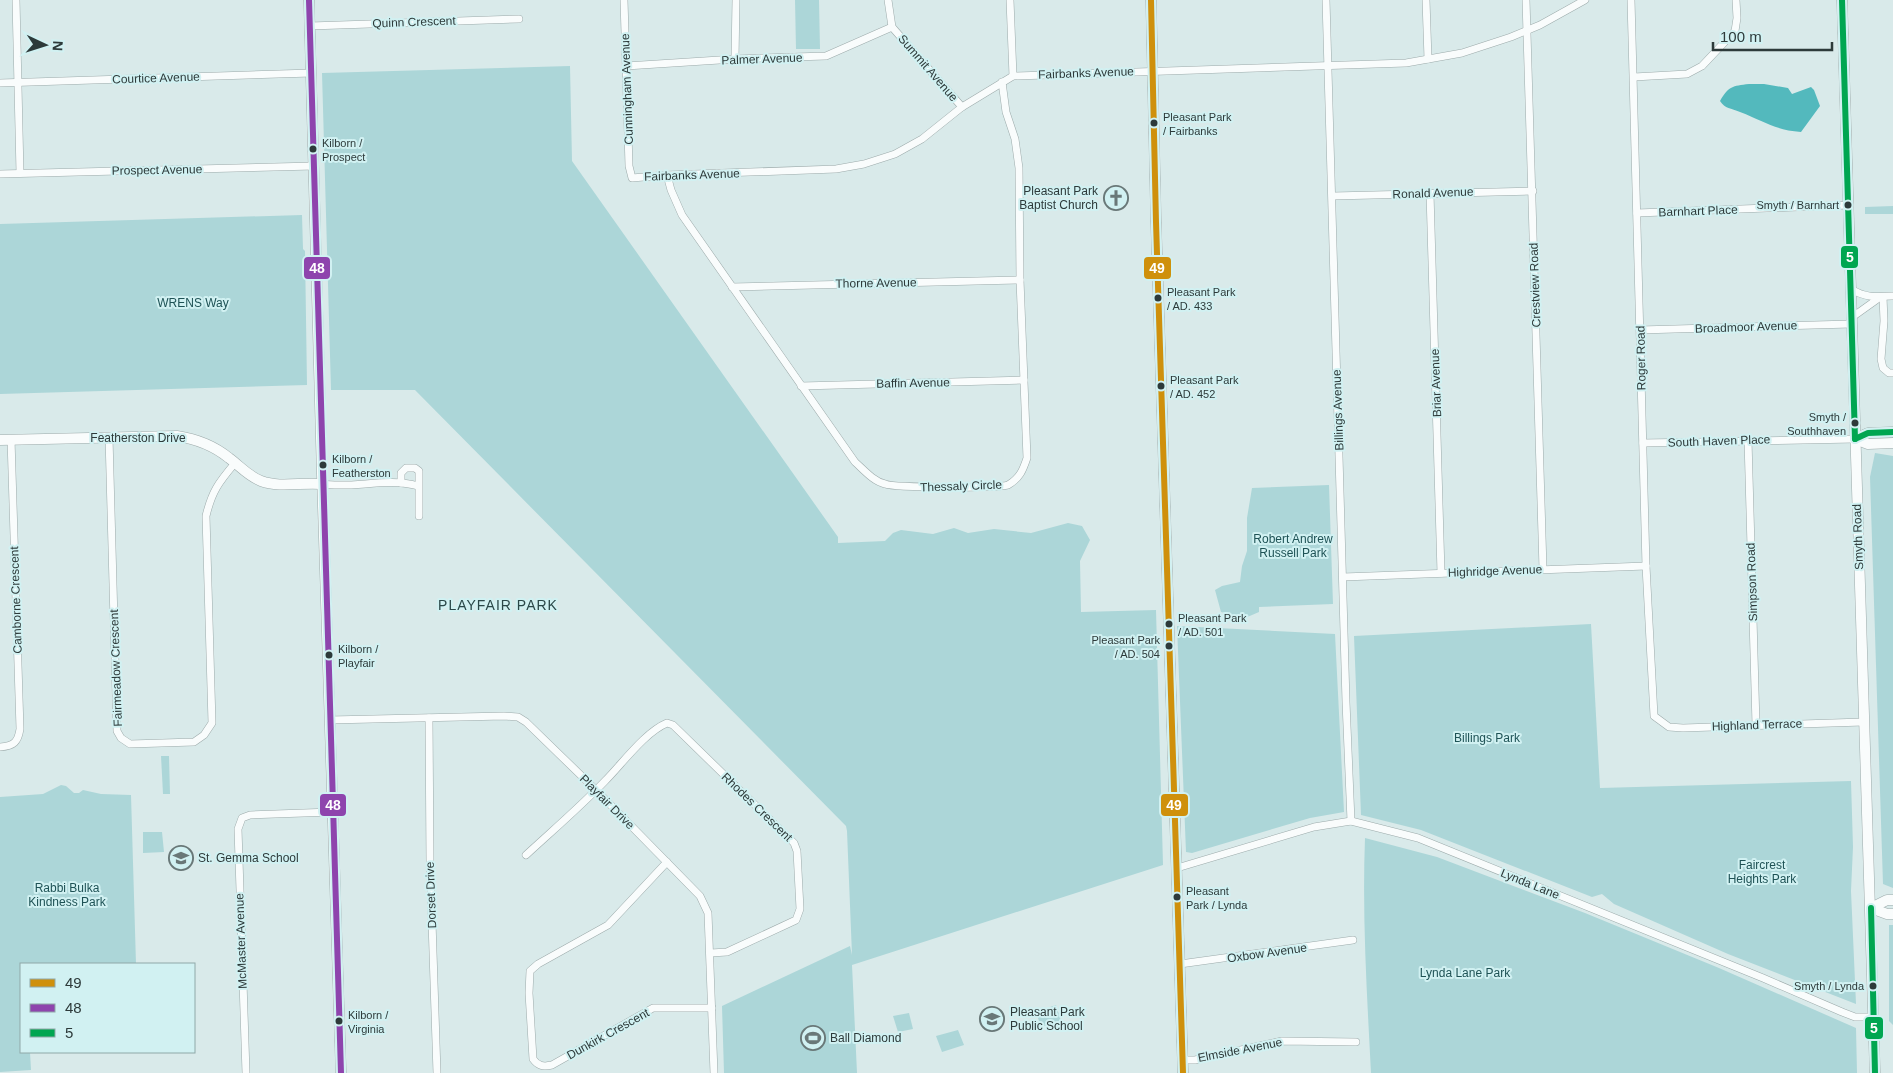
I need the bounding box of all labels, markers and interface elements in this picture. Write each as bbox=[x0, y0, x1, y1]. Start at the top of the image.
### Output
street label: Quinn Crescent bbox=[372, 14, 457, 30]
north arrow bbox=[20, 20, 70, 70]
scale bar bbox=[1713, 20, 1832, 52]
text: 100 m bbox=[1720, 28, 1762, 45]
street label: Summit Avenue bbox=[895, 32, 961, 104]
street label: Cunningham Avenue bbox=[618, 33, 636, 145]
text: N bbox=[50, 40, 66, 52]
street label: Palmer Avenue bbox=[721, 51, 803, 67]
street label: Fairbanks Avenue bbox=[1038, 64, 1134, 82]
street label: Courtice Avenue bbox=[112, 69, 200, 87]
place label: Pleasant Park / Fairbanks bbox=[1163, 111, 1232, 137]
marker: Pleasant Park / Fairbanks bbox=[1149, 118, 1159, 128]
place label: Kilborn / Prospect bbox=[322, 137, 365, 163]
marker: Kilborn / Prospect bbox=[308, 144, 318, 154]
street label: Prospect Avenue bbox=[112, 162, 203, 178]
street label: Fairbanks Avenue bbox=[644, 166, 740, 184]
place label: Pleasant Park Baptist Church bbox=[1019, 184, 1099, 212]
church icon: Pleasant Park Baptist Church bbox=[1103, 185, 1129, 211]
street label: Ronald Avenue bbox=[1392, 185, 1474, 201]
place label: Smyth / Barnhart bbox=[1756, 199, 1839, 211]
marker: Smyth / Barnhart bbox=[1843, 200, 1853, 210]
street label: Barnhart Place bbox=[1658, 203, 1738, 219]
street label: Crestview Road bbox=[1527, 242, 1543, 328]
line badge: 5 bbox=[1840, 245, 1859, 269]
text: 5 bbox=[1846, 249, 1854, 265]
line badge: 48 bbox=[303, 256, 331, 280]
line badge: 49 bbox=[1143, 256, 1172, 280]
text: 48 bbox=[309, 260, 325, 276]
text: 49 bbox=[1149, 260, 1165, 276]
street label: Thorne Avenue bbox=[835, 275, 917, 291]
place label: Pleasant Park / AD. 433 bbox=[1167, 286, 1236, 312]
marker: Pleasant Park / AD. 433 bbox=[1153, 293, 1163, 303]
park label: WRENS Way bbox=[157, 296, 229, 310]
street label: Broadmoor Avenue bbox=[1695, 318, 1798, 336]
street label: Roger Road bbox=[1633, 326, 1649, 390]
street label: Briar Avenue bbox=[1428, 348, 1444, 417]
street label: Billings Avenue bbox=[1330, 369, 1346, 451]
place label: Pleasant Park / AD. 452 bbox=[1170, 374, 1239, 400]
street label: Baffin Avenue bbox=[876, 375, 950, 391]
marker: Pleasant Park / AD. 452 bbox=[1156, 381, 1166, 391]
place label: Smyth / Southhaven bbox=[1787, 411, 1847, 437]
marker: Smyth / Southhaven bbox=[1850, 418, 1860, 428]
street label: Featherston Drive bbox=[90, 431, 186, 445]
street label: South Haven Place bbox=[1667, 432, 1771, 450]
place label: Kilborn / Featherston bbox=[332, 453, 391, 479]
marker: Kilborn / Featherston bbox=[318, 460, 328, 470]
street label: Thessaly Circle bbox=[920, 478, 1003, 494]
street label: Smyth Road bbox=[1850, 504, 1866, 570]
park label: Robert Andrew Russell Park bbox=[1253, 532, 1333, 560]
street label: Simpson Road bbox=[1744, 542, 1760, 622]
street label: Camborne Crescent bbox=[7, 545, 25, 654]
street label: Highridge Avenue bbox=[1448, 562, 1543, 580]
district label: PLAYFAIR PARK bbox=[438, 597, 558, 613]
street label: Fairmeadow Crescent bbox=[107, 608, 125, 727]
place label: Pleasant Park / AD. 501 bbox=[1178, 612, 1247, 638]
marker: Pleasant Park / AD. 501 bbox=[1164, 619, 1174, 629]
place label: Pleasant Park / AD. 504 bbox=[1092, 634, 1160, 660]
marker: Pleasant Park / AD. 504 bbox=[1164, 641, 1174, 651]
place label: Kilborn / Playfair bbox=[338, 643, 379, 669]
marker: Kilborn / Playfair bbox=[324, 650, 334, 660]
street label: Highland Terrace bbox=[1712, 716, 1803, 734]
park label: Billings Park bbox=[1454, 731, 1521, 745]
street label: Rhodes Crescent bbox=[719, 770, 796, 845]
street label: Playfair Drive bbox=[577, 772, 637, 832]
line badge: 48 bbox=[319, 793, 347, 817]
line badge: 49 bbox=[1160, 793, 1189, 817]
text: 48 bbox=[325, 797, 341, 813]
text: 49 bbox=[1166, 797, 1182, 813]
school or university icon: St. Gemma School bbox=[168, 845, 194, 871]
place label: St. Gemma School bbox=[198, 851, 299, 865]
park label: Faircrest Heights Park bbox=[1728, 858, 1797, 886]
street label: Dorset Drive bbox=[423, 861, 439, 929]
street label: Lynda Lane bbox=[1499, 866, 1562, 902]
park label: Rabbi Bulka Kindness Park bbox=[28, 881, 107, 909]
place label: Pleasant Park / Lynda bbox=[1186, 885, 1248, 911]
marker: Pleasant Park / Lynda bbox=[1172, 892, 1182, 902]
street label: McMaster Avenue bbox=[232, 893, 250, 989]
street label: Oxbow Avenue bbox=[1226, 940, 1308, 966]
legend bbox=[20, 963, 195, 1053]
park label: Lynda Lane Park bbox=[1420, 966, 1511, 980]
text: 49 bbox=[65, 974, 82, 991]
place label: Smyth / Lynda bbox=[1794, 980, 1865, 992]
marker: Smyth / Lynda bbox=[1868, 981, 1878, 991]
text: 48 bbox=[65, 999, 82, 1016]
street label: Dunkirk Crescent bbox=[564, 1005, 652, 1062]
place label: Pleasant Park Public School bbox=[1010, 1005, 1086, 1033]
school or university icon: Pleasant Park Public School bbox=[979, 1006, 1005, 1032]
place label: Kilborn / Virginia bbox=[348, 1009, 389, 1035]
marker: Kilborn / Virginia bbox=[334, 1016, 344, 1026]
line badge: 5 bbox=[1864, 1016, 1884, 1040]
text: 5 bbox=[1870, 1020, 1878, 1036]
text: 5 bbox=[65, 1024, 73, 1041]
sports icon: Ball Diamond bbox=[800, 1025, 826, 1051]
place label: Ball Diamond bbox=[830, 1031, 901, 1045]
street label: Elmside Avenue bbox=[1197, 1035, 1284, 1065]

